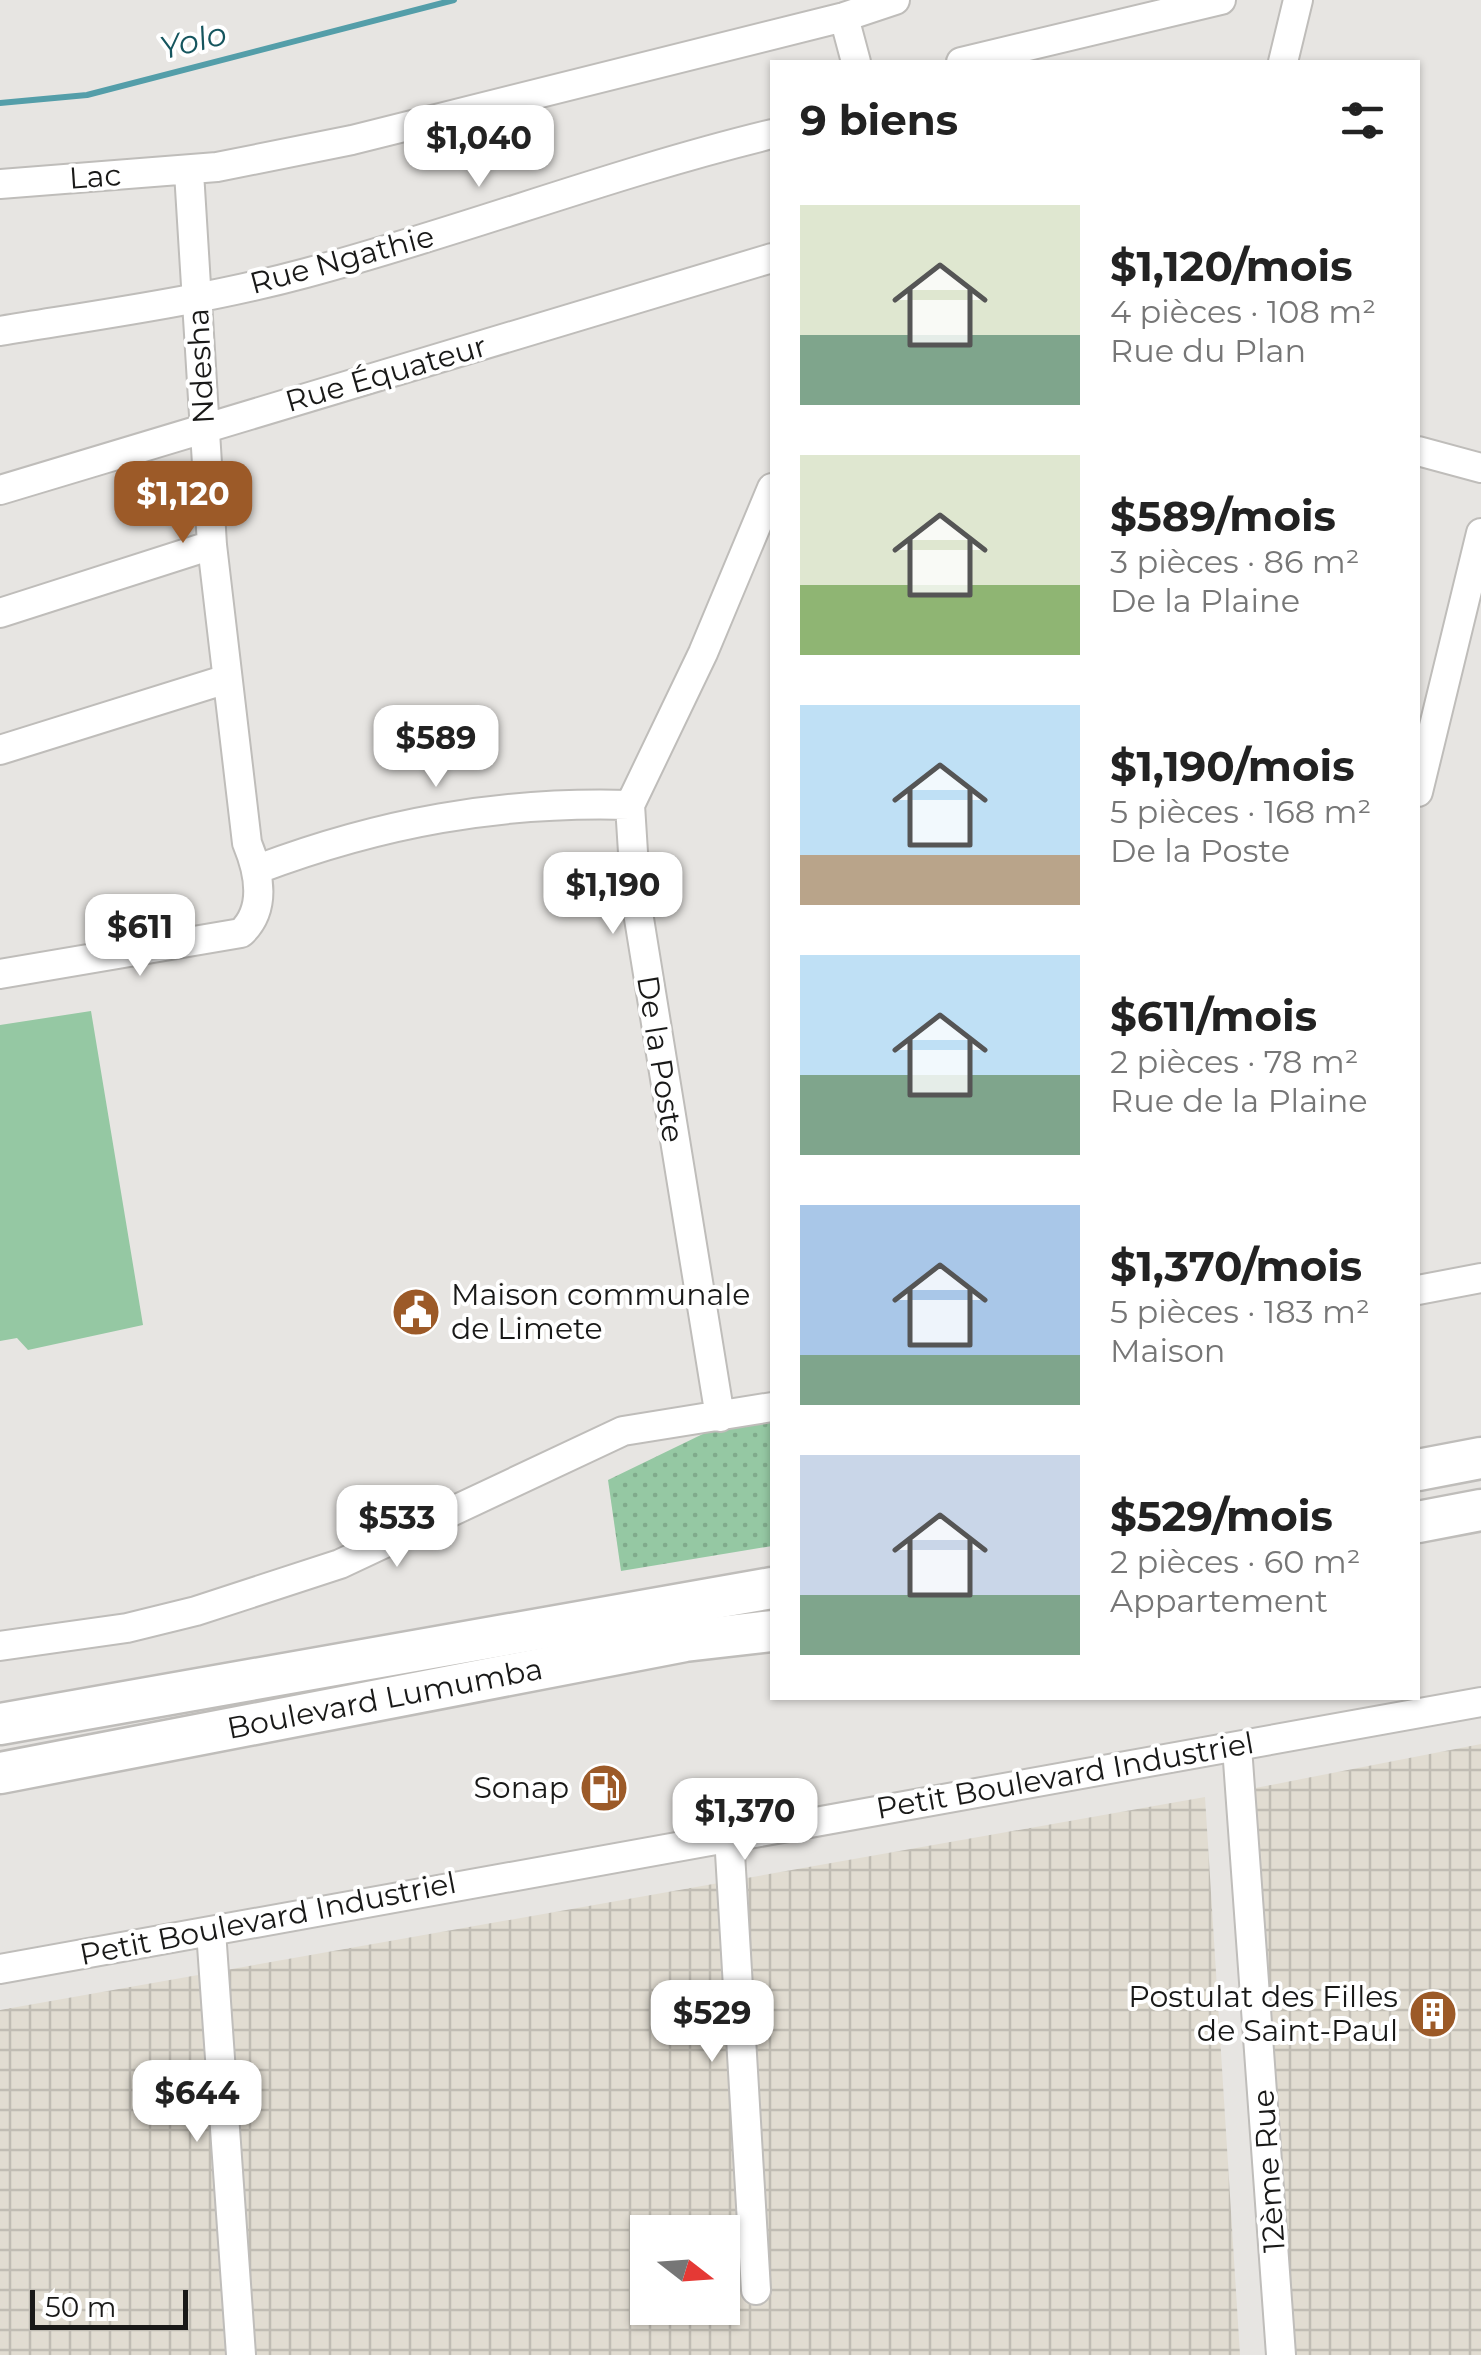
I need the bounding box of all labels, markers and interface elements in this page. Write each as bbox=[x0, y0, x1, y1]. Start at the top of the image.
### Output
water label: Yolo bbox=[155, 13, 230, 68]
icon: filters bbox=[1335, 93, 1390, 148]
text: 9 biens bbox=[800, 94, 958, 146]
pin: $1,040 bbox=[398, 105, 560, 190]
text: $1,040 bbox=[426, 118, 532, 157]
street label: Lac bbox=[68, 156, 122, 197]
street label: Rue Ngathie bbox=[246, 217, 438, 302]
text: $1,120/mois bbox=[1110, 240, 1353, 292]
icon: home bbox=[880, 245, 1000, 365]
text: 4 pièces · 108 m² bbox=[1110, 292, 1376, 331]
street label: Ndesha bbox=[179, 307, 222, 425]
street label: Rue Équateur bbox=[281, 327, 491, 420]
text: Rue du Plan bbox=[1110, 331, 1306, 370]
pin: $1,120 bbox=[102, 461, 264, 546]
text: $1,120 bbox=[136, 474, 230, 513]
text: $589/mois bbox=[1110, 490, 1336, 542]
icon: home bbox=[880, 495, 1000, 615]
text: 3 pièces · 86 m² bbox=[1110, 542, 1360, 581]
text: De la Plaine bbox=[1110, 581, 1300, 620]
pin: $589 bbox=[377, 705, 495, 790]
text: $589 bbox=[396, 718, 476, 757]
text: $1,190/mois bbox=[1110, 740, 1355, 792]
icon: home bbox=[880, 745, 1000, 865]
text: 5 pièces · 168 m² bbox=[1110, 792, 1371, 831]
text: De la Poste bbox=[1110, 831, 1290, 870]
pin: $1,190 bbox=[532, 852, 694, 937]
text: $1,190 bbox=[565, 865, 661, 904]
pin: $611 bbox=[81, 894, 199, 979]
text: $611 bbox=[107, 907, 173, 946]
street label: De la Poste bbox=[629, 973, 692, 1145]
text: $611/mois bbox=[1110, 990, 1317, 1042]
icon: home bbox=[880, 995, 1000, 1115]
text: 2 pièces · 78 m² bbox=[1110, 1042, 1358, 1081]
text: Rue de la Plaine bbox=[1110, 1081, 1368, 1120]
text: $1,370/mois bbox=[1110, 1240, 1362, 1292]
icon: home bbox=[880, 1245, 1000, 1365]
place label: Maison communale de Limete bbox=[451, 1276, 750, 1347]
public building icon: Maison communale de Limete bbox=[390, 1286, 442, 1338]
text: 5 pièces · 183 m² bbox=[1110, 1292, 1370, 1331]
text: Maison bbox=[1110, 1331, 1225, 1370]
pin: $533 bbox=[338, 1485, 456, 1570]
text: $529/mois bbox=[1110, 1490, 1333, 1542]
icon: home bbox=[880, 1495, 1000, 1615]
text: $533 bbox=[358, 1498, 436, 1537]
text: 2 pièces · 60 m² bbox=[1110, 1542, 1360, 1581]
text: Appartement bbox=[1110, 1581, 1328, 1620]
street label: Boulevard Lumumba bbox=[224, 1650, 546, 1747]
street label: Petit Boulevard Industriel bbox=[873, 1724, 1257, 1827]
fuel station icon: Sonap bbox=[578, 1762, 630, 1814]
place label: Sonap bbox=[473, 1769, 569, 1806]
pin: $1,370 bbox=[664, 1778, 826, 1863]
text: $1,370 bbox=[695, 1791, 795, 1830]
street label: Petit Boulevard Industriel bbox=[77, 1864, 459, 1973]
place label: Postulat des Filles de Saint-Paul bbox=[1128, 1978, 1398, 2049]
pin: $529 bbox=[653, 1980, 771, 2065]
building icon: Postulat des Filles de Saint-Paul bbox=[1407, 1988, 1459, 2040]
text: $529 bbox=[673, 1993, 751, 2032]
pin: $644 bbox=[138, 2060, 256, 2145]
text: $644 bbox=[155, 2073, 239, 2112]
street label: 12ème Rue bbox=[1244, 2088, 1293, 2254]
north arrow bbox=[630, 2215, 740, 2325]
map controls bbox=[630, 2215, 740, 2325]
scale bar bbox=[30, 2285, 188, 2330]
text: 50 m bbox=[45, 2290, 116, 2324]

